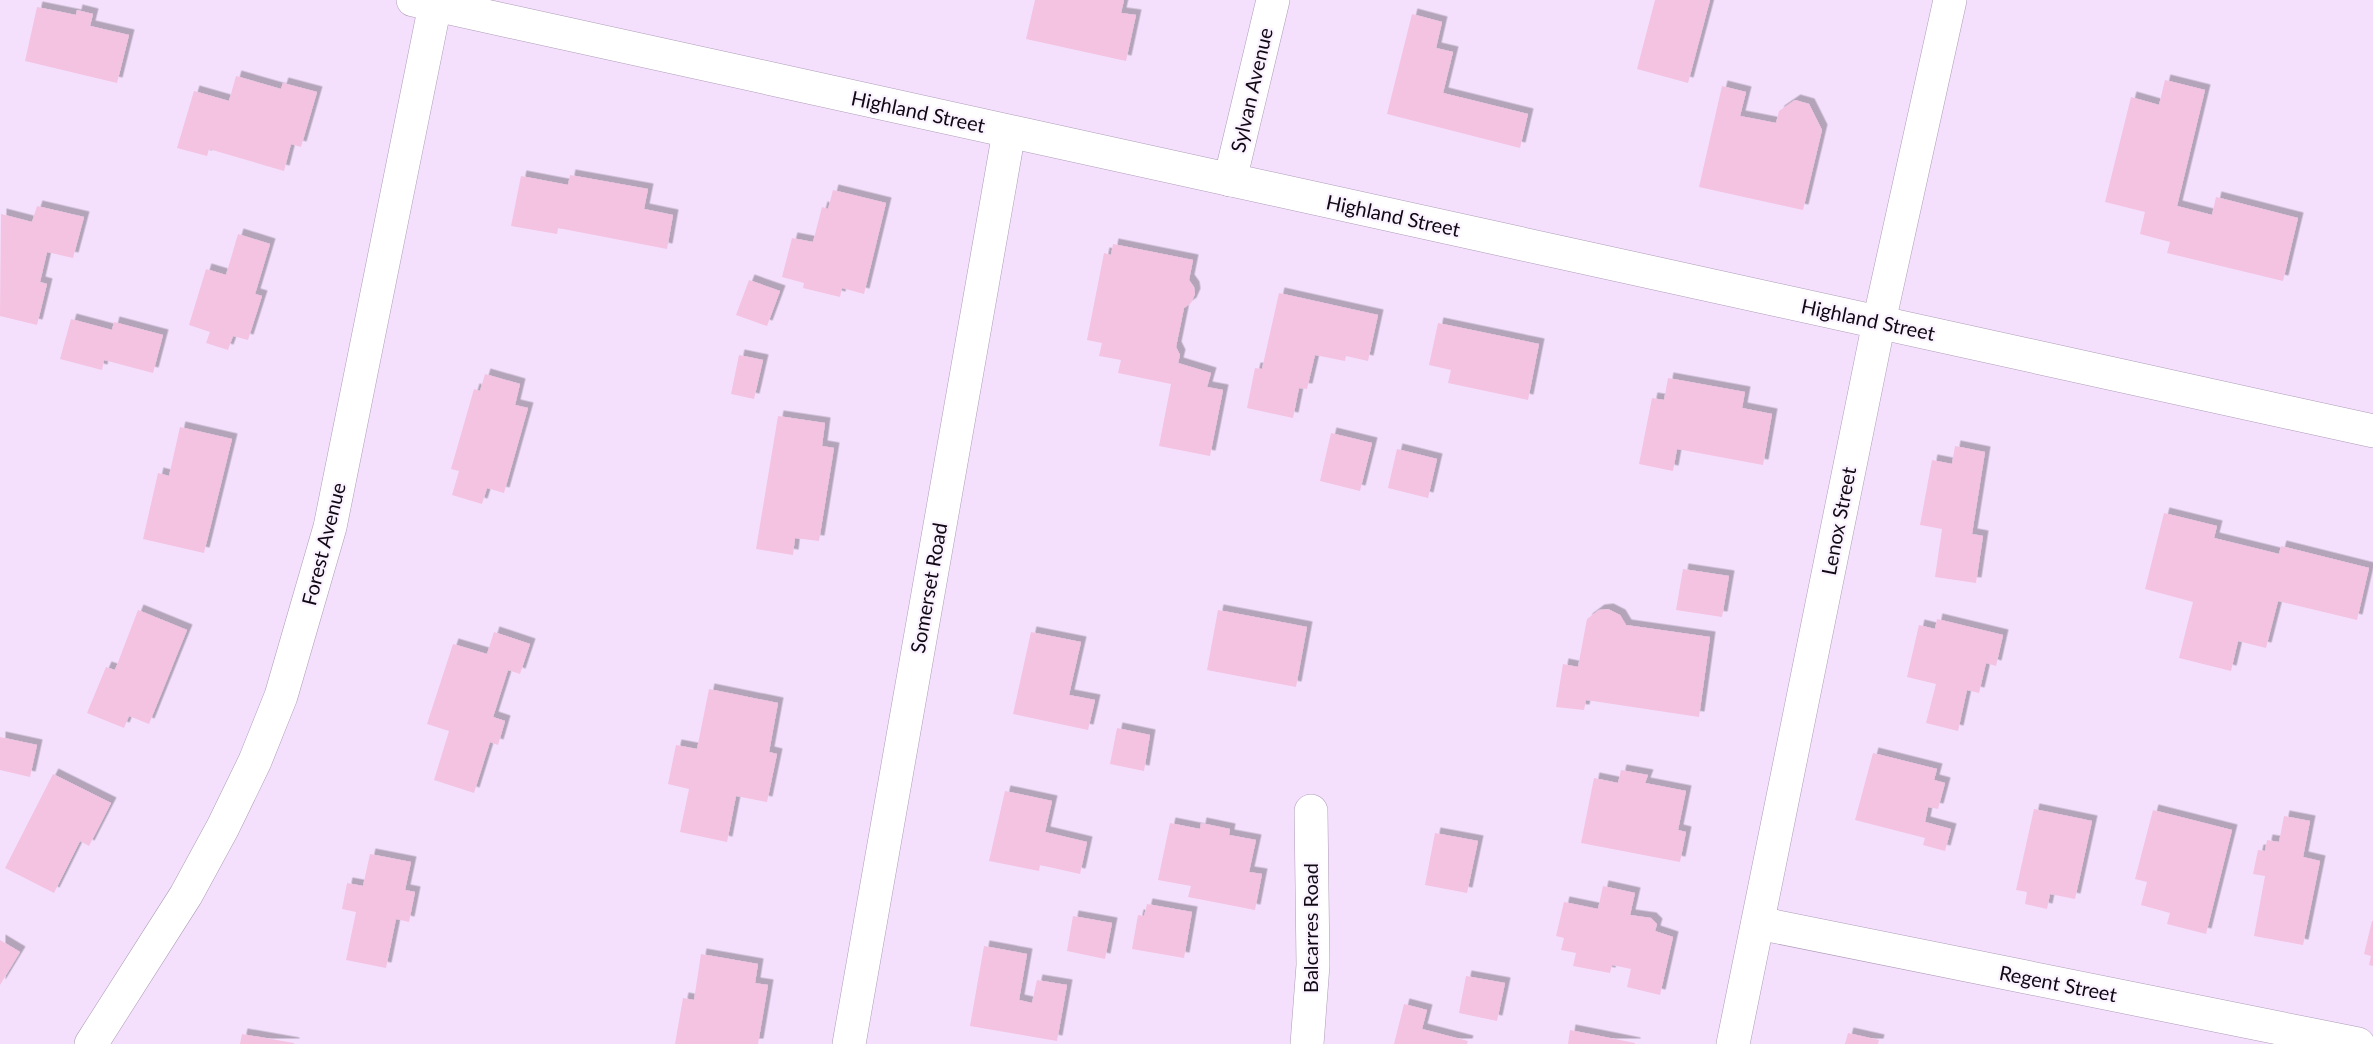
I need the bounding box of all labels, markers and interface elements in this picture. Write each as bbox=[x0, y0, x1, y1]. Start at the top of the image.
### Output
street label: Sylvan Avenue bbox=[1225, 25, 1277, 154]
street label: Highland Street bbox=[849, 85, 987, 137]
street label: Highland Street bbox=[1324, 189, 1462, 241]
street label: Highland Street bbox=[1799, 293, 1937, 345]
street label: Lenox Street bbox=[1816, 465, 1860, 577]
street label: Forest Avenue bbox=[296, 480, 350, 608]
street label: Somerset Road bbox=[905, 521, 951, 655]
street label: Balcarres Road bbox=[1298, 863, 1322, 993]
street label: Regent Street bbox=[1997, 960, 2119, 1006]

